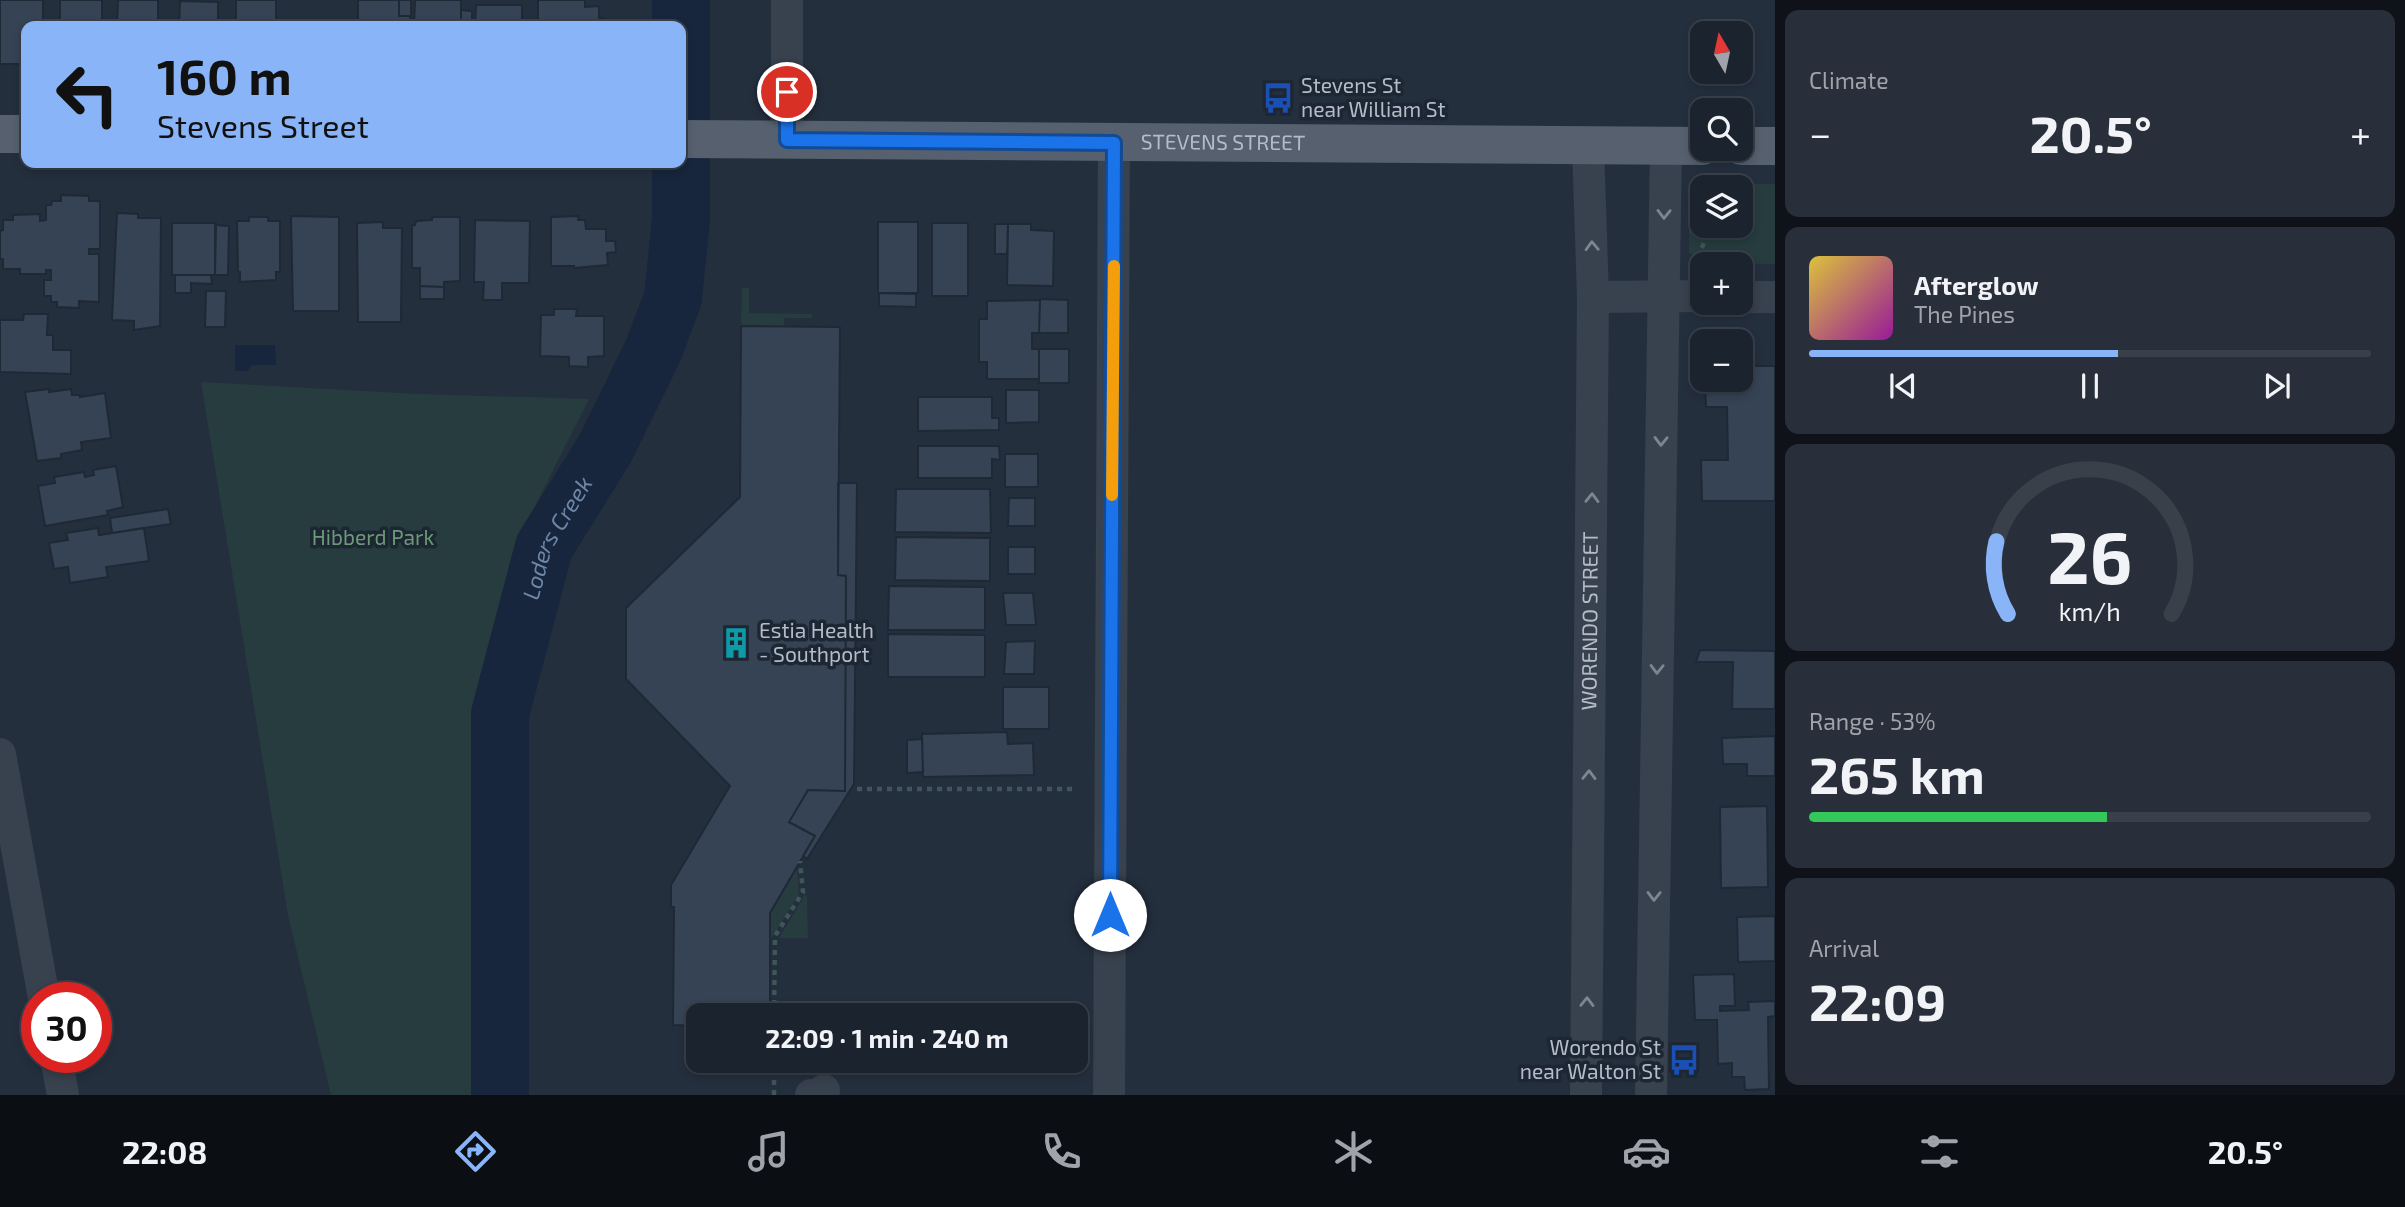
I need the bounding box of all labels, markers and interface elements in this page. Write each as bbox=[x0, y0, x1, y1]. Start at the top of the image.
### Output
north arrow bbox=[1690, 21, 1754, 84]
map controls bbox=[1690, 21, 1753, 392]
text: 160 m bbox=[157, 46, 292, 105]
icon: left bbox=[42, 49, 133, 140]
pin bbox=[757, 62, 817, 122]
text: Climate bbox=[1809, 66, 1889, 94]
place label: Stevens St near William St bbox=[1301, 72, 1445, 121]
icon: arrive bbox=[768, 73, 806, 111]
bus stop icon: Stevens St near William St bbox=[1261, 81, 1295, 115]
button: search bbox=[1690, 98, 1753, 161]
text: 20.5° bbox=[2029, 101, 2152, 163]
text: Stevens Street bbox=[157, 106, 369, 144]
text: − bbox=[1809, 110, 1831, 156]
text: + bbox=[2350, 110, 2371, 156]
street label: STEVENS STREET bbox=[1141, 128, 1305, 154]
button: layers bbox=[1690, 175, 1753, 238]
one-way arrow bbox=[1657, 208, 1672, 219]
one-way arrow bbox=[1584, 241, 1599, 252]
button: + bbox=[1690, 252, 1753, 315]
text: Afterglow bbox=[1914, 269, 2039, 300]
text: The Pines bbox=[1914, 300, 2015, 328]
button: − bbox=[1690, 329, 1753, 392]
icon: previous bbox=[1884, 367, 1922, 405]
icon: pause bbox=[2071, 367, 2109, 405]
icon: next bbox=[2258, 367, 2296, 405]
one-way arrow bbox=[1653, 436, 1669, 447]
water label: Loders Creek bbox=[516, 471, 598, 603]
one-way arrow bbox=[1584, 493, 1600, 503]
text: 26 bbox=[2047, 511, 2133, 599]
park label: Hibberd Park bbox=[312, 524, 434, 549]
street label: WORENDO STREET bbox=[1575, 531, 1602, 711]
text: km/h bbox=[2059, 595, 2121, 625]
place label: Estia Health - Southport bbox=[759, 617, 874, 666]
building icon: Estia Health - Southport bbox=[719, 626, 753, 660]
one-way arrow bbox=[1649, 664, 1665, 674]
text: Range · 53% bbox=[1809, 707, 1936, 735]
text: 265 km bbox=[1809, 742, 1985, 804]
one-way arrow bbox=[1581, 769, 1597, 780]
position arrow bbox=[1073, 878, 1147, 952]
one-way arrow bbox=[1646, 891, 1661, 902]
text: Arrival bbox=[1809, 934, 1879, 962]
text: 22:09 bbox=[1809, 969, 1946, 1031]
speed limit sign: 30 bbox=[21, 982, 112, 1073]
one-way arrow bbox=[1579, 997, 1595, 1007]
text: 22:09 · 1 min · 240 m bbox=[765, 1022, 1009, 1053]
place label: Worendo St near Walton St bbox=[1520, 1034, 1661, 1083]
bus stop icon: Worendo St near Walton St bbox=[1667, 1043, 1701, 1077]
icon: directions bbox=[451, 1127, 500, 1176]
icon: music bbox=[744, 1127, 793, 1176]
icon: phone bbox=[1037, 1127, 1086, 1176]
icon: climate bbox=[1329, 1127, 1378, 1176]
icon: car bbox=[1622, 1127, 1671, 1176]
icon: filters bbox=[1915, 1127, 1964, 1176]
text: 22:08 bbox=[122, 1132, 207, 1170]
text: 20.5° bbox=[2208, 1132, 2283, 1170]

